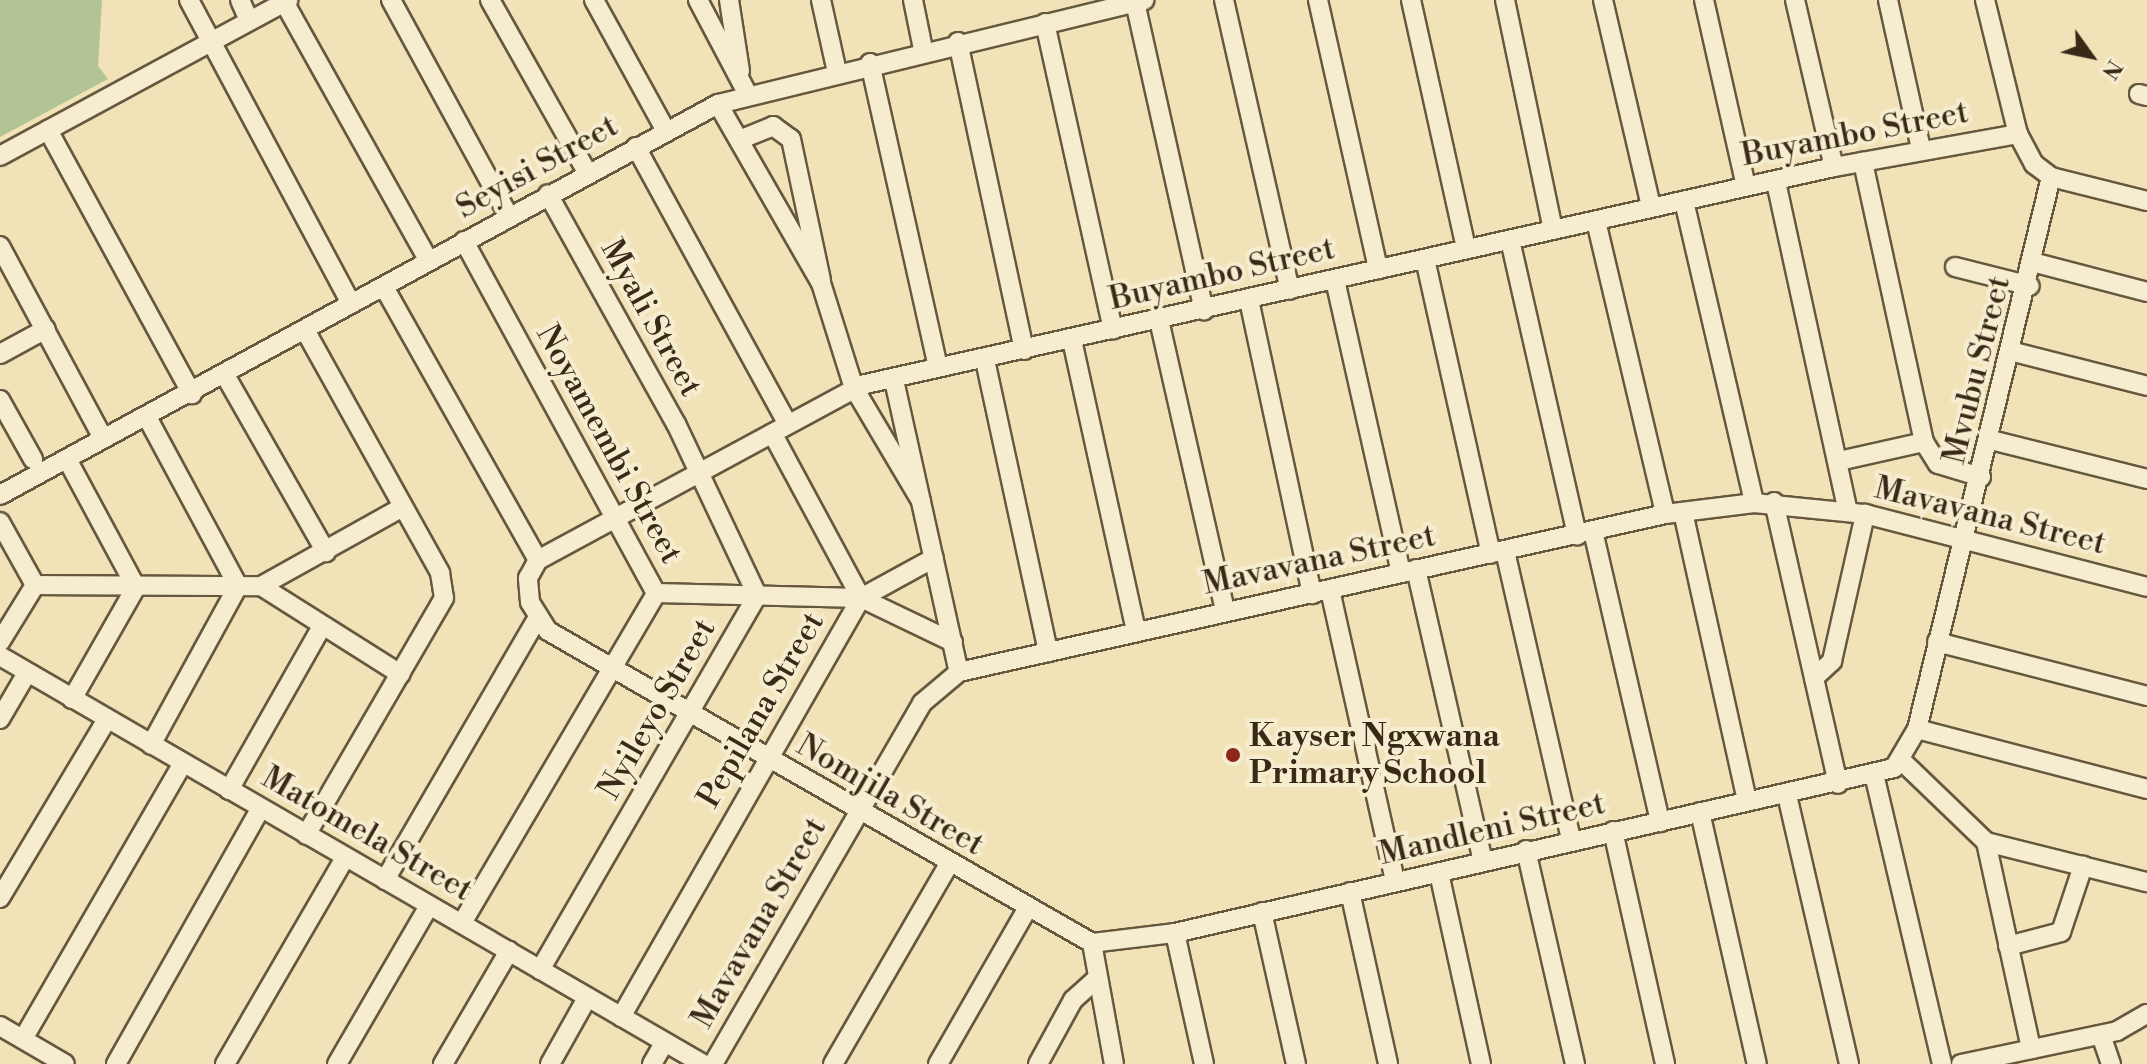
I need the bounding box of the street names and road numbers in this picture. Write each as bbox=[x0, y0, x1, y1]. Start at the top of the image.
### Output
street label: Buyambo Street bbox=[1738, 93, 1972, 175]
street label: Seyisi Street bbox=[450, 107, 624, 227]
street label: Buyambo Street bbox=[1106, 229, 1338, 319]
street label: Myali Street bbox=[592, 233, 710, 403]
street label: Mvubu Street bbox=[1935, 272, 2019, 468]
street label: Noyamembi Street bbox=[528, 318, 690, 570]
street label: Mavavana Street bbox=[1871, 469, 2109, 563]
street label: Mavavana Street bbox=[1199, 517, 1439, 603]
street label: Pepilana Street bbox=[690, 605, 832, 815]
street label: Nyileyo Street bbox=[590, 612, 724, 806]
street label: Nomjila Street bbox=[790, 726, 990, 864]
street label: Matomela Street bbox=[255, 758, 479, 910]
street label: Mandleni Street bbox=[1375, 784, 1609, 874]
street label: Mavavana Street bbox=[683, 811, 835, 1035]

